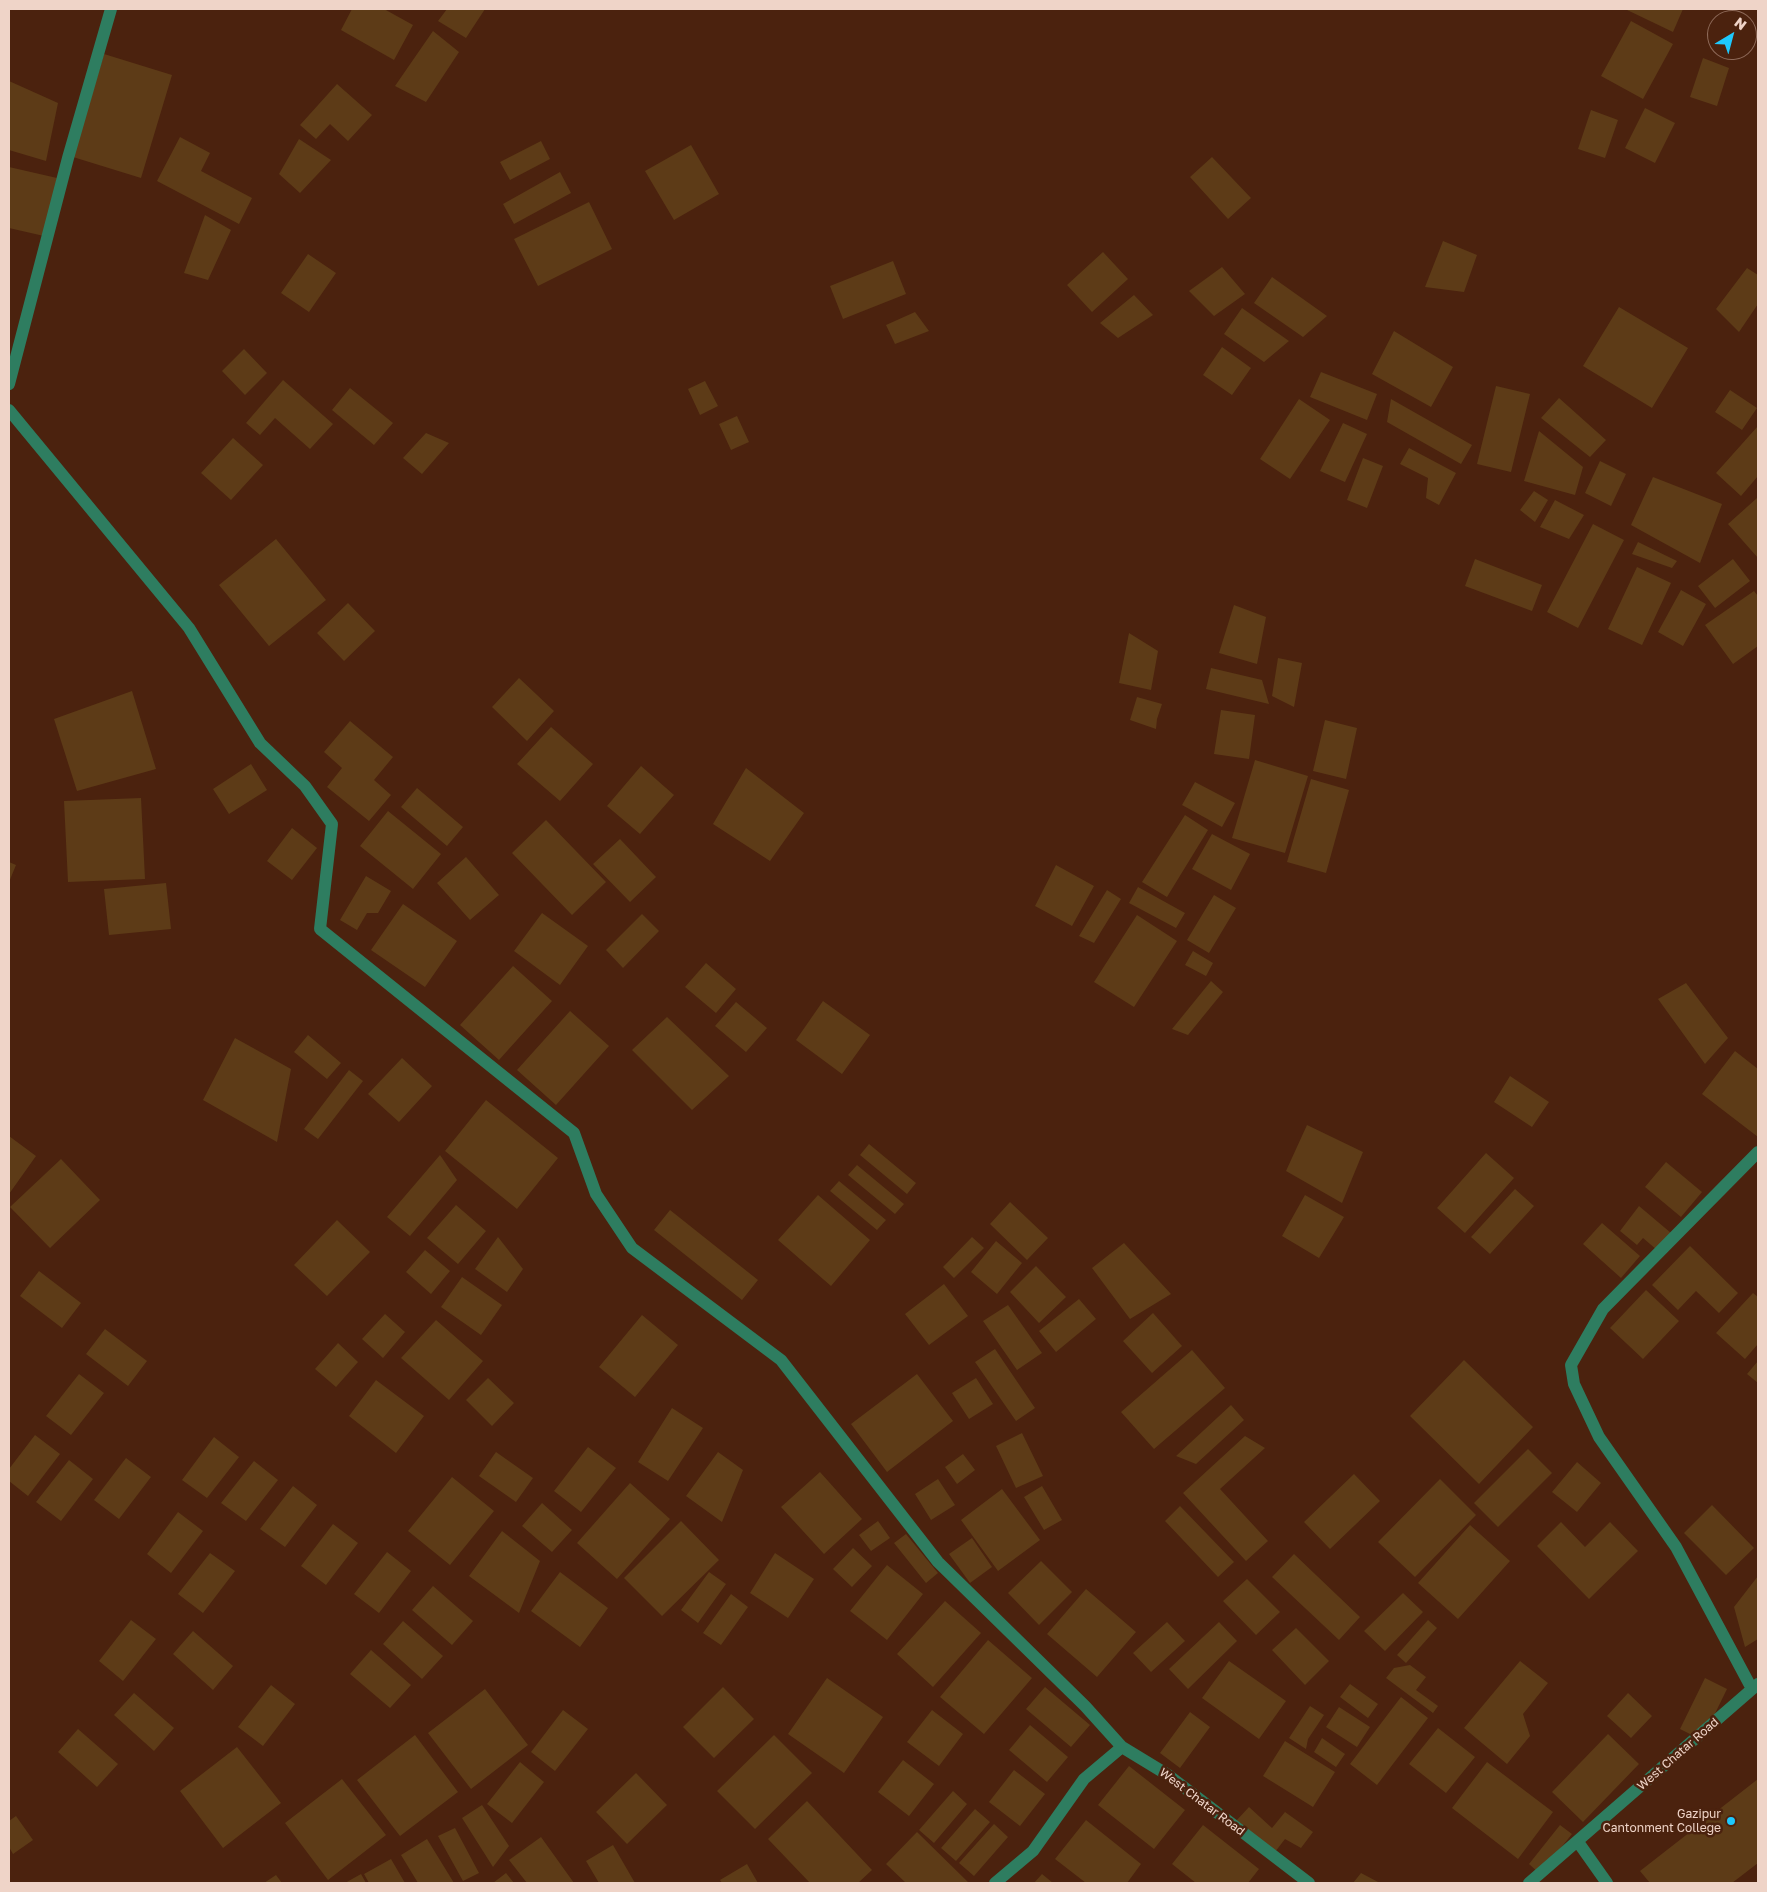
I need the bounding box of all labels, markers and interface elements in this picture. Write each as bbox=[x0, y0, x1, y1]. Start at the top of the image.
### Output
north arrow bbox=[1707, 10, 1757, 60]
text: N bbox=[1731, 13, 1750, 33]
street label: West Chatar Road bbox=[1634, 1715, 1722, 1793]
street label: West Chatar Road bbox=[1157, 1765, 1247, 1839]
place label: Gazipur Cantonment College bbox=[1603, 1807, 1721, 1835]
marker: Gazipur Cantonment College bbox=[1725, 1815, 1737, 1827]

